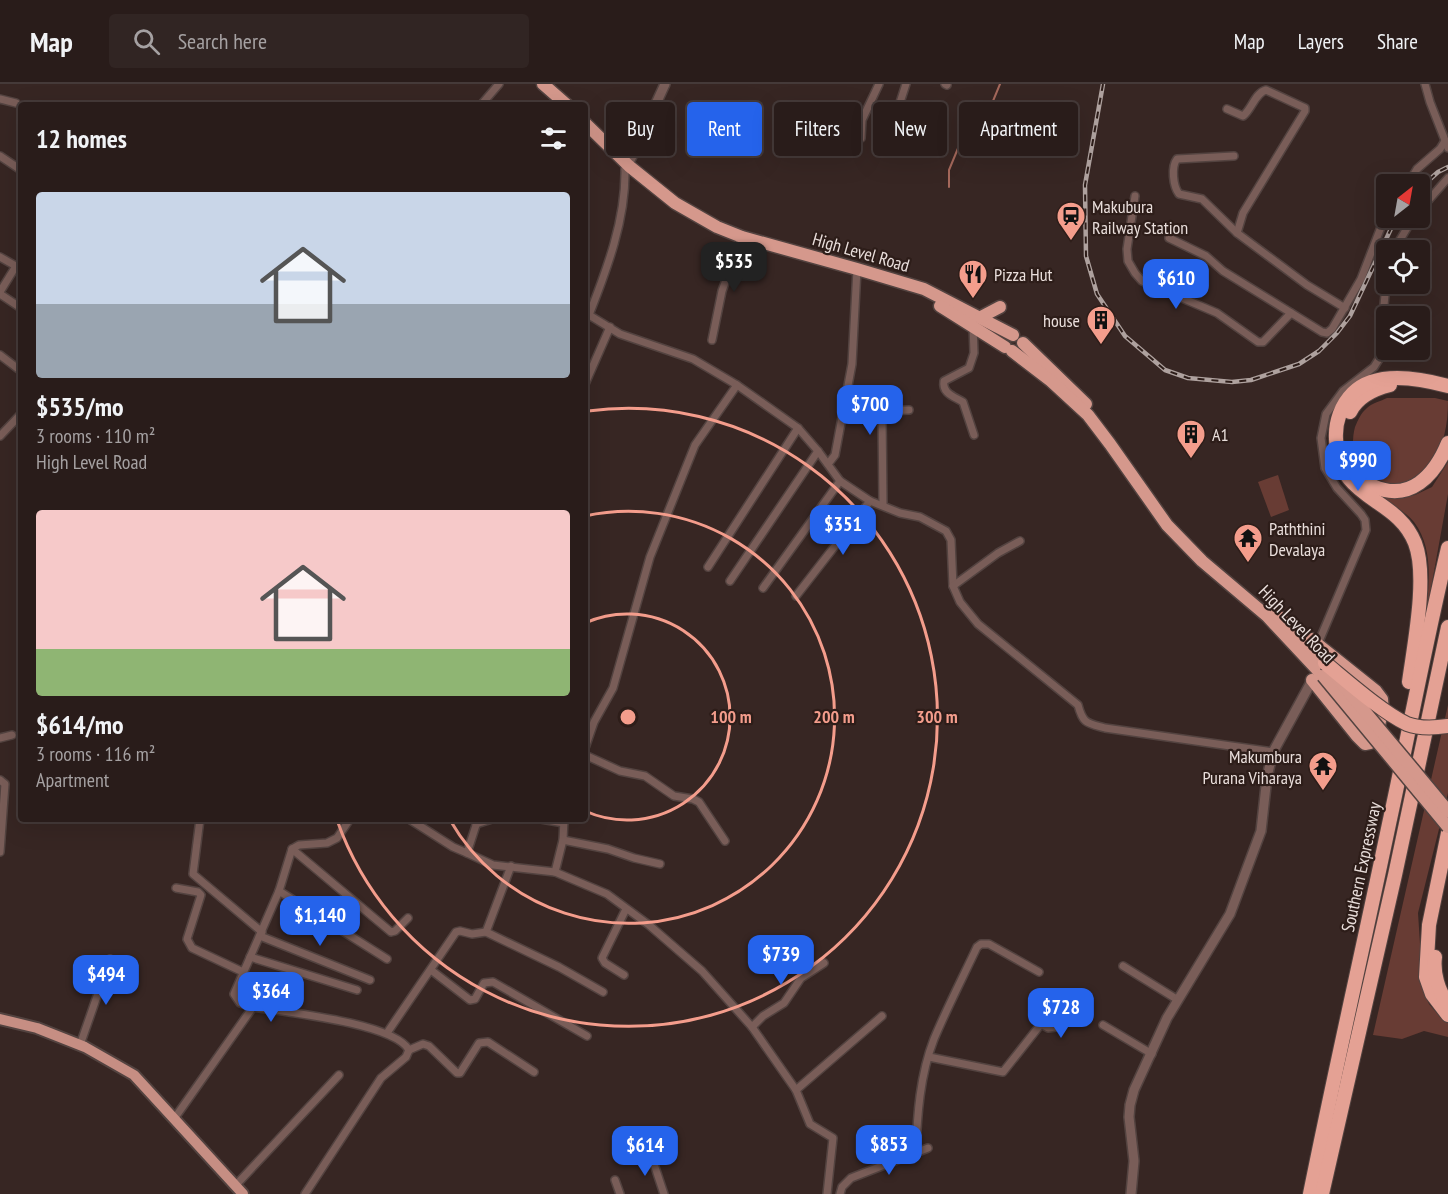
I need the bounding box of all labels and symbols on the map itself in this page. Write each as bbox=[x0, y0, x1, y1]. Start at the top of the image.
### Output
north arrow bbox=[1376, 174, 1430, 228]
place label: Makubura Railway Station bbox=[1092, 195, 1188, 239]
station icon: Makubura Railway Station bbox=[1055, 200, 1087, 242]
street label: High Level Road bbox=[810, 227, 912, 277]
pin: $535 bbox=[698, 242, 770, 293]
restaurant icon: Pizza Hut bbox=[957, 258, 989, 300]
pin: $610 bbox=[1140, 259, 1212, 310]
place label: Pizza Hut bbox=[994, 263, 1052, 286]
building icon: house bbox=[1085, 304, 1117, 346]
place label: house bbox=[1043, 309, 1080, 332]
pin: $700 bbox=[834, 385, 906, 436]
building icon: A1 bbox=[1175, 418, 1207, 460]
place label: A1 bbox=[1212, 423, 1229, 446]
pin: $990 bbox=[1322, 441, 1394, 492]
pin: $351 bbox=[807, 505, 879, 556]
place label: Paththini Devalaya bbox=[1269, 517, 1325, 561]
temple icon: Paththini Devalaya bbox=[1232, 522, 1264, 564]
street label: High Level Road bbox=[1254, 580, 1340, 668]
text: 100 m bbox=[710, 705, 752, 728]
text: 200 m bbox=[813, 705, 855, 728]
text: 300 m bbox=[916, 705, 958, 728]
centre of rings bbox=[618, 707, 638, 727]
place label: Makumbura Purana Viharaya bbox=[1202, 745, 1302, 789]
temple icon: Makumbura Purana Viharaya bbox=[1307, 750, 1339, 792]
street label: Southern Expressway bbox=[1336, 800, 1386, 934]
pin: $1,140 bbox=[271, 896, 369, 947]
pin: $739 bbox=[745, 935, 817, 986]
pin: $494 bbox=[70, 955, 142, 1006]
pin: $364 bbox=[235, 972, 307, 1023]
pin: $728 bbox=[1025, 988, 1097, 1039]
pin: $853 bbox=[853, 1125, 925, 1176]
pin: $614 bbox=[609, 1126, 681, 1177]

